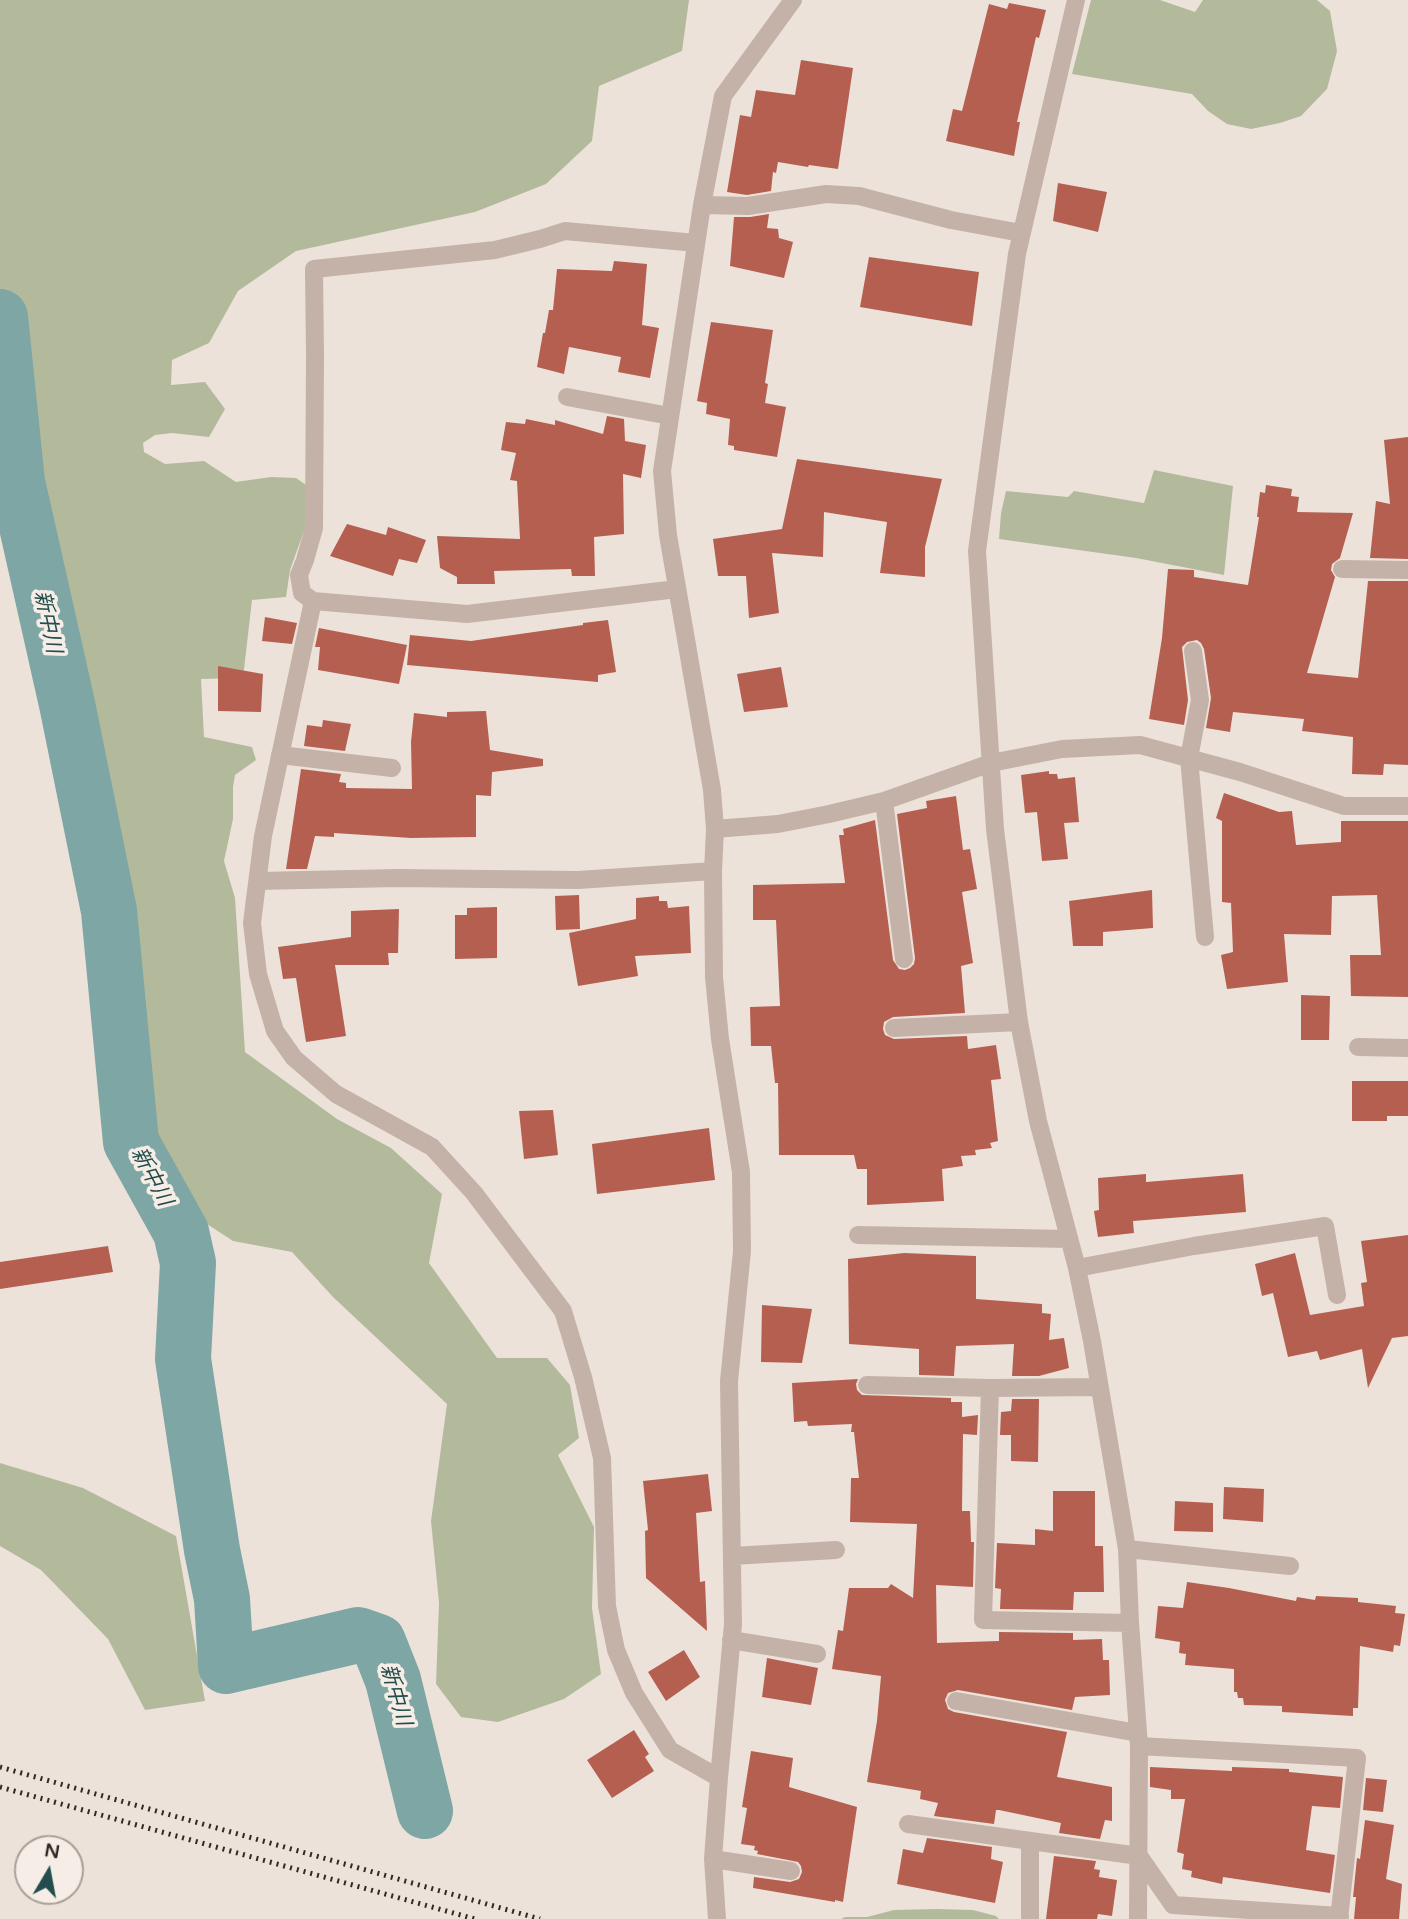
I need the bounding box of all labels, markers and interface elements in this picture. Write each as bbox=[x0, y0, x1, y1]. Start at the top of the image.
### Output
water label: 新中川 bbox=[28, 589, 66, 655]
water label: 新中川 bbox=[125, 1143, 177, 1211]
water label: 新中川 bbox=[374, 1661, 416, 1729]
north arrow bbox=[14, 1835, 84, 1905]
text: N bbox=[43, 1839, 62, 1863]

